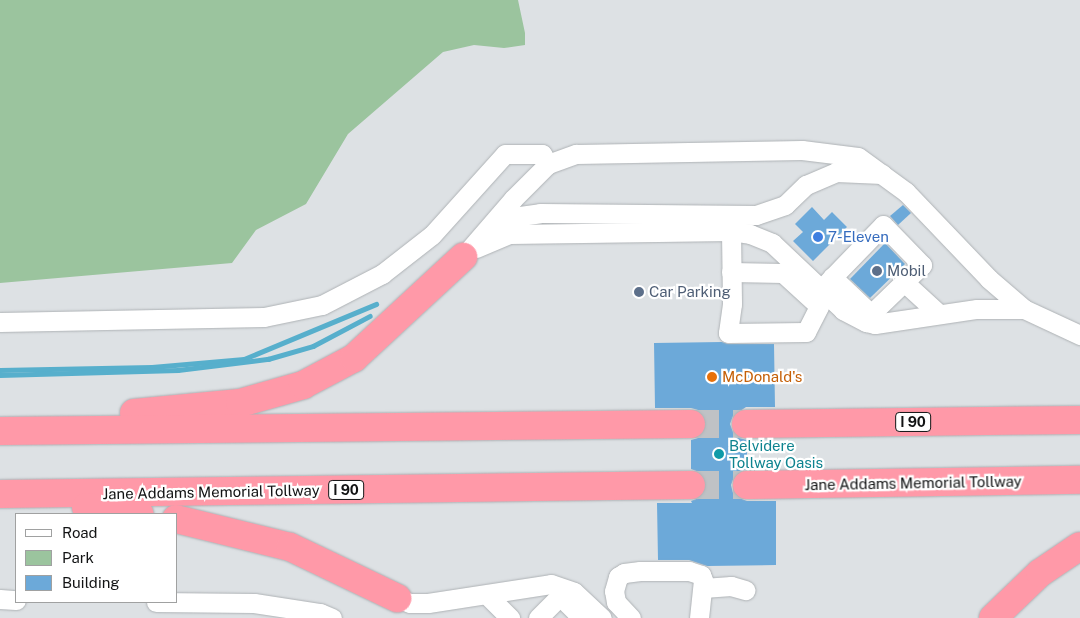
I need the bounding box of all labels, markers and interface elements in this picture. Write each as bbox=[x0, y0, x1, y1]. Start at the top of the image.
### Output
place label: 7-Eleven bbox=[828, 228, 889, 246]
marker: 7-Eleven bbox=[812, 231, 824, 243]
place label: Mobil bbox=[887, 262, 926, 280]
marker: Mobil bbox=[871, 265, 883, 277]
place label: Car Parking bbox=[649, 283, 731, 301]
marker: Car Parking bbox=[633, 286, 645, 298]
place label: McDonald's bbox=[722, 368, 802, 386]
marker: McDonald's bbox=[706, 371, 718, 383]
road number: I 90 bbox=[894, 411, 932, 434]
place label: Belvidere Tollway Oasis bbox=[729, 436, 823, 471]
marker: Belvidere Tollway Oasis bbox=[713, 448, 725, 460]
street label: Jane Addams Memorial Tollway bbox=[804, 472, 1022, 494]
road number: I 90 bbox=[327, 478, 365, 502]
street label: Jane Addams Memorial Tollway bbox=[102, 481, 320, 503]
legend bbox=[15, 513, 178, 603]
text: Road bbox=[62, 524, 98, 541]
text: Park bbox=[62, 549, 94, 566]
text: Building bbox=[62, 574, 120, 591]

